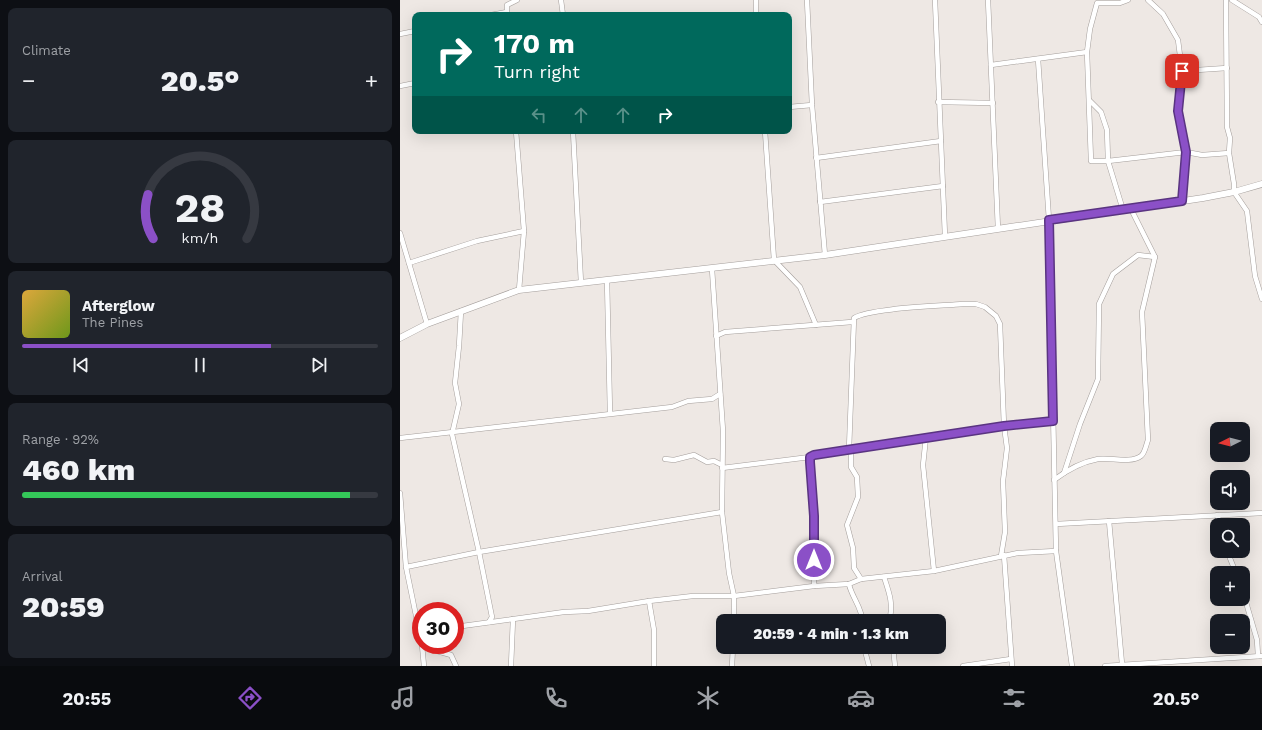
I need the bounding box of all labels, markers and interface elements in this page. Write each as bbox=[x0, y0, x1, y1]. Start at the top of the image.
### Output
text: 170 m bbox=[494, 27, 575, 60]
icon: right bbox=[428, 28, 480, 80]
text: Climate bbox=[22, 43, 71, 58]
pin bbox=[1165, 54, 1199, 88]
icon: arrive bbox=[1171, 60, 1193, 82]
text: Turn right bbox=[494, 61, 580, 82]
text: 20.5° bbox=[160, 63, 240, 98]
text: − bbox=[22, 68, 35, 93]
text: + bbox=[365, 68, 378, 93]
icon: left bbox=[528, 104, 550, 126]
icon: ahead bbox=[570, 104, 592, 126]
icon: ahead bbox=[612, 104, 634, 126]
icon: right bbox=[654, 104, 676, 126]
text: 28 bbox=[175, 183, 225, 232]
text: km/h bbox=[182, 230, 218, 246]
text: Afterglow bbox=[82, 297, 155, 315]
text: The Pines bbox=[82, 315, 143, 330]
icon: previous bbox=[70, 354, 92, 376]
icon: pause bbox=[189, 354, 211, 376]
icon: next bbox=[308, 354, 330, 376]
north arrow bbox=[1210, 422, 1250, 462]
map controls bbox=[1210, 422, 1250, 654]
text: Range · 92% bbox=[22, 432, 99, 447]
text: 460 km bbox=[22, 452, 135, 487]
button: sound bbox=[1210, 470, 1250, 510]
button: search bbox=[1210, 518, 1250, 558]
position arrow bbox=[793, 539, 835, 581]
button: + bbox=[1210, 566, 1250, 606]
text: Arrival bbox=[22, 569, 63, 584]
text: 20:59 bbox=[22, 589, 105, 624]
speed limit sign: 30 bbox=[412, 602, 464, 654]
button: − bbox=[1210, 614, 1250, 654]
text: 20:59 · 4 min · 1.3 km bbox=[753, 625, 909, 643]
icon: directions bbox=[236, 684, 264, 712]
icon: music bbox=[389, 684, 417, 712]
icon: phone bbox=[542, 684, 570, 712]
icon: climate bbox=[694, 684, 722, 712]
icon: car bbox=[847, 684, 875, 712]
icon: filters bbox=[1000, 684, 1028, 712]
text: 20:55 bbox=[62, 688, 111, 709]
text: 20.5° bbox=[1153, 688, 1200, 709]

